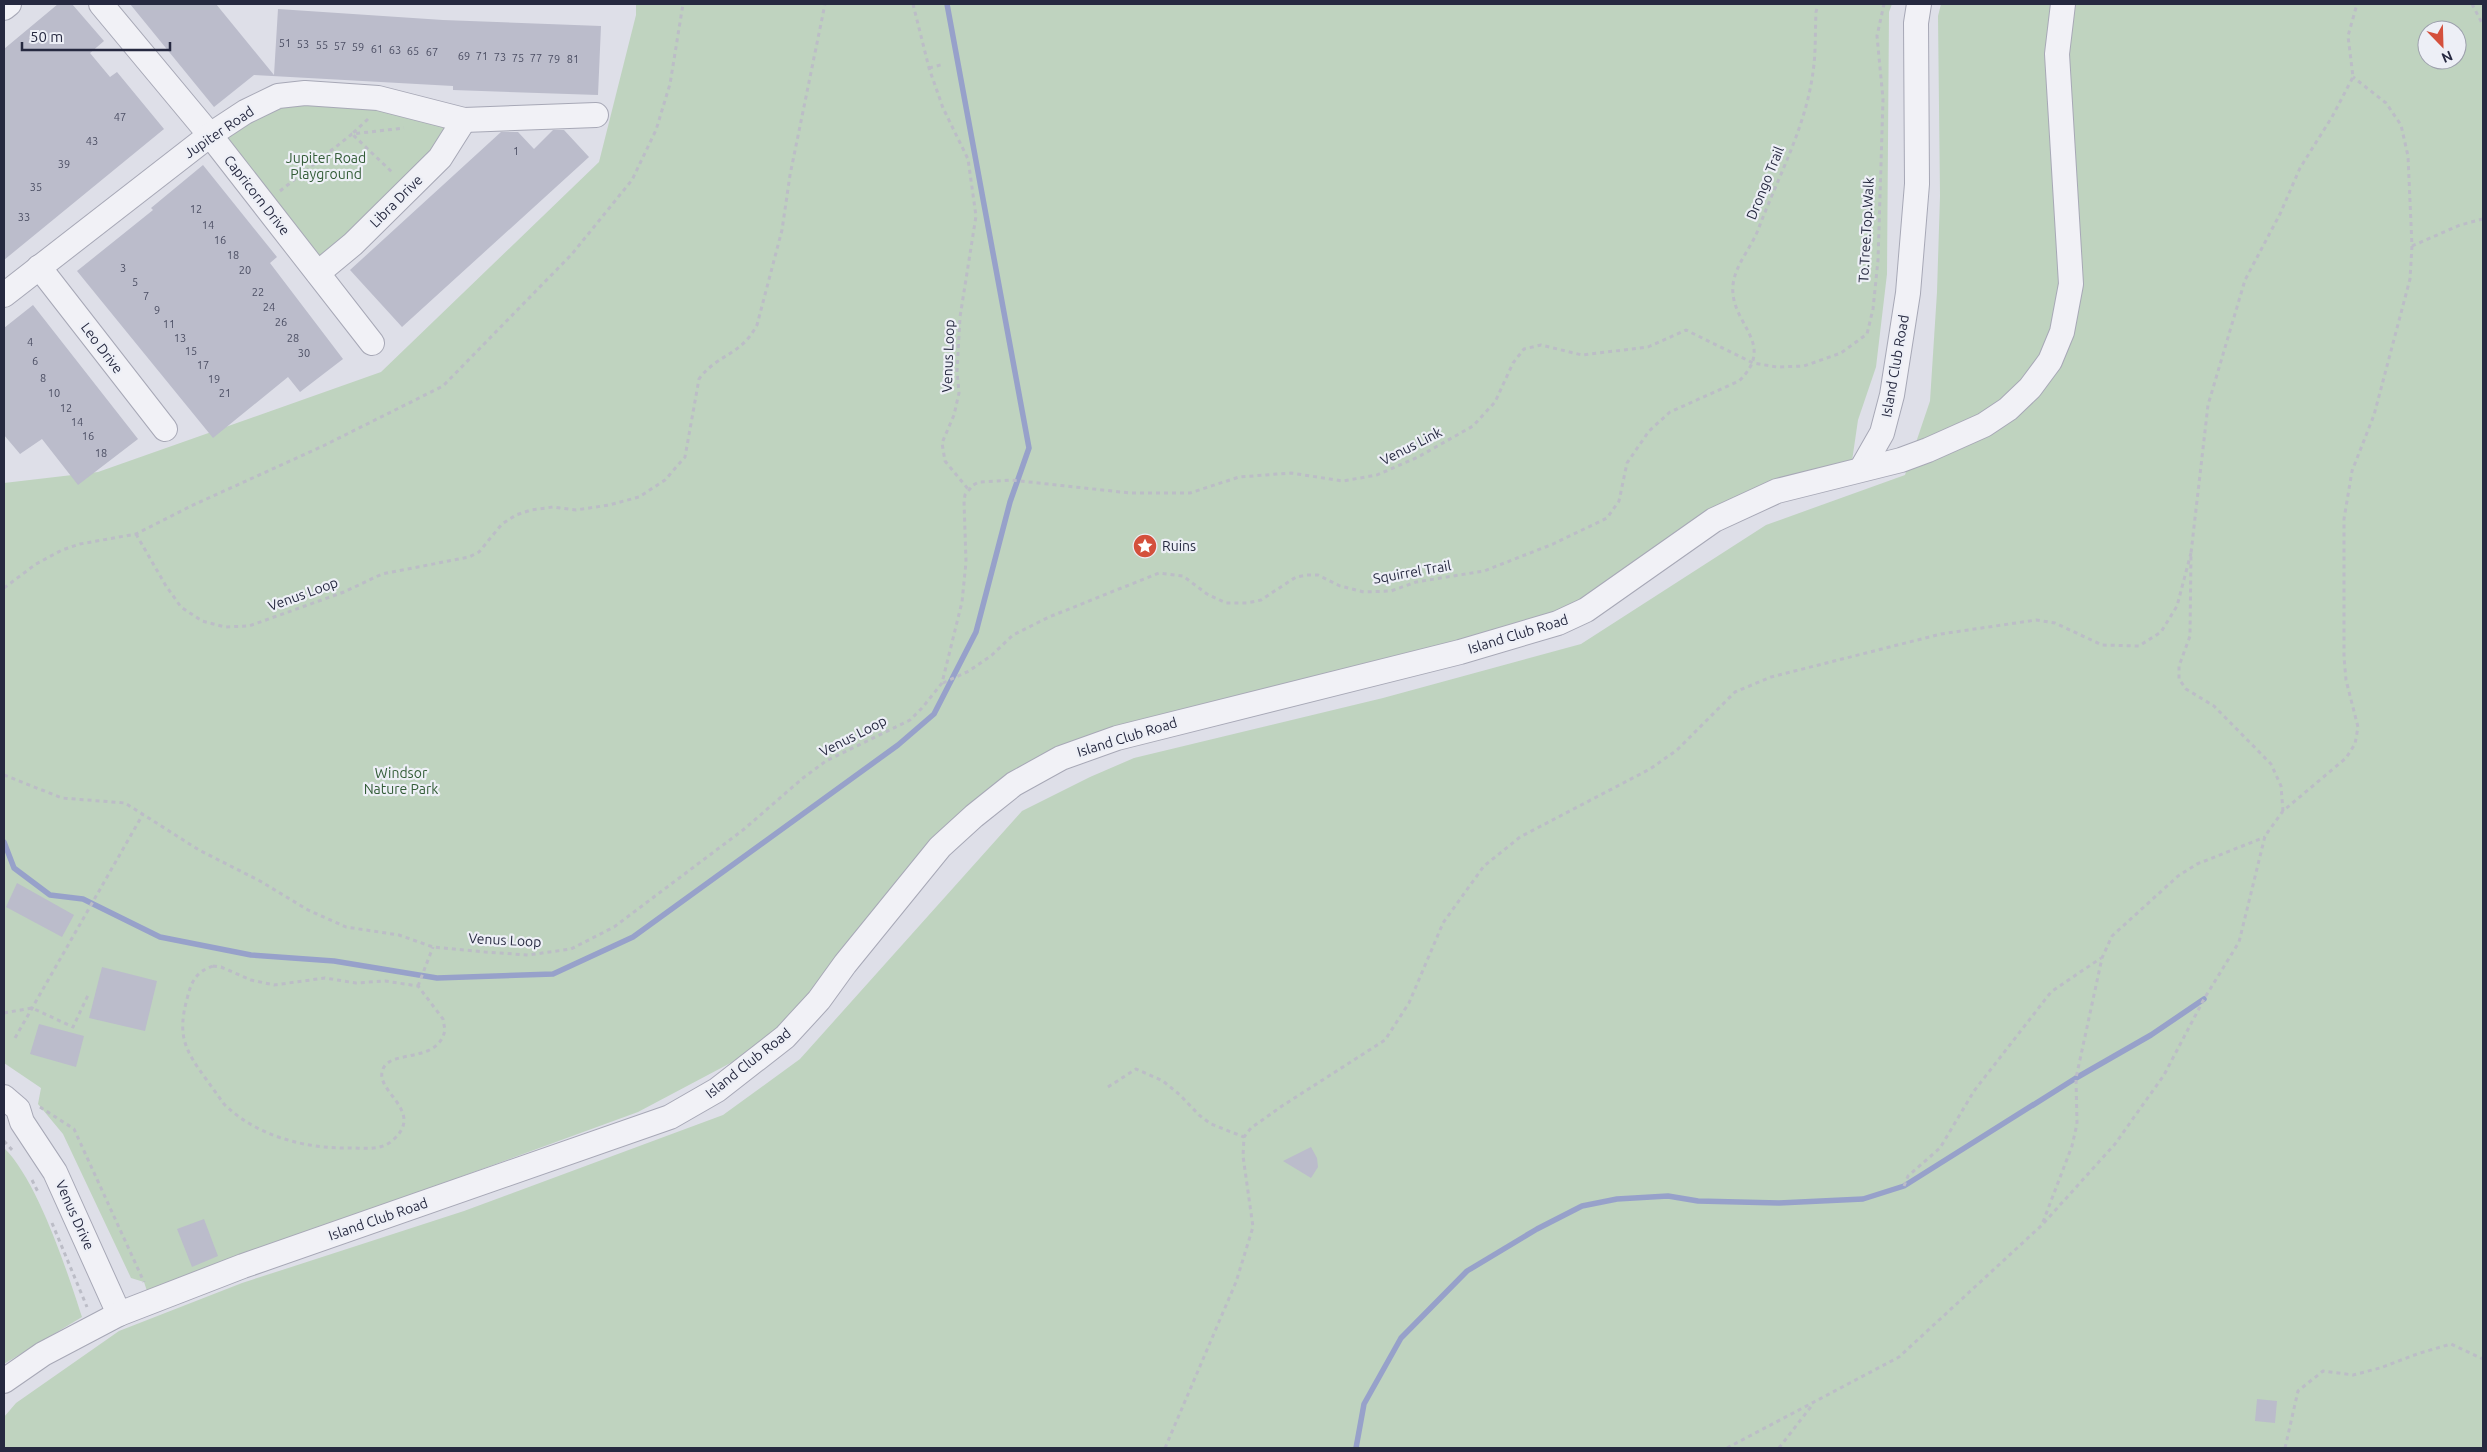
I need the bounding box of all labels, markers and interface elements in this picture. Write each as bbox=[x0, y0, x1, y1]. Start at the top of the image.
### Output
scale bar bbox=[22, 20, 170, 52]
north arrow bbox=[2417, 20, 2467, 70]
text: 50 m bbox=[30, 28, 63, 45]
house number: 51 bbox=[279, 37, 291, 49]
house number: 53 bbox=[297, 38, 309, 50]
house number: 55 bbox=[316, 39, 328, 51]
house number: 57 bbox=[334, 40, 346, 52]
house number: 59 bbox=[352, 41, 364, 53]
house number: 61 bbox=[371, 43, 383, 55]
house number: 63 bbox=[389, 44, 401, 56]
house number: 65 bbox=[407, 45, 419, 57]
house number: 67 bbox=[426, 46, 438, 58]
text: N bbox=[2439, 48, 2455, 66]
house number: 69 bbox=[458, 50, 470, 62]
house number: 71 bbox=[476, 50, 488, 62]
house number: 73 bbox=[494, 51, 506, 63]
house number: 75 bbox=[512, 52, 524, 64]
house number: 77 bbox=[530, 52, 542, 64]
house number: 79 bbox=[548, 53, 560, 65]
house number: 81 bbox=[567, 53, 579, 65]
street label: Jupiter Road bbox=[181, 103, 257, 161]
house number: 47 bbox=[114, 111, 126, 123]
house number: 43 bbox=[86, 135, 98, 147]
street label: Drongo Trail bbox=[1743, 144, 1787, 222]
house number: 1 bbox=[513, 145, 519, 157]
park label: Jupiter Road Playground bbox=[286, 150, 366, 182]
street label: Capricorn Drive bbox=[221, 152, 293, 238]
house number: 39 bbox=[58, 158, 70, 170]
street label: Libra Drive bbox=[366, 171, 426, 231]
street label: To.Tree.Top.Walk bbox=[1855, 177, 1877, 283]
house number: 35 bbox=[30, 181, 42, 193]
house number: 12 bbox=[190, 203, 202, 215]
house number: 33 bbox=[18, 211, 30, 223]
house number: 14 bbox=[202, 219, 214, 231]
house number: 16 bbox=[214, 234, 226, 246]
house number: 18 bbox=[227, 249, 239, 261]
house number: 3 bbox=[120, 262, 126, 274]
house number: 20 bbox=[239, 264, 251, 276]
house number: 5 bbox=[132, 276, 138, 288]
house number: 22 bbox=[252, 286, 264, 298]
house number: 7 bbox=[143, 290, 149, 302]
house number: 24 bbox=[263, 301, 275, 313]
house number: 9 bbox=[154, 304, 160, 316]
street label: Island Club Road bbox=[1878, 313, 1912, 419]
house number: 26 bbox=[275, 316, 287, 328]
house number: 11 bbox=[163, 318, 175, 330]
street label: Leo Drive bbox=[78, 319, 126, 377]
street label: Venus Loop bbox=[939, 319, 957, 393]
house number: 13 bbox=[174, 332, 186, 344]
house number: 28 bbox=[287, 332, 299, 344]
house number: 4 bbox=[27, 336, 33, 348]
house number: 15 bbox=[185, 345, 197, 357]
house number: 30 bbox=[298, 347, 310, 359]
house number: 6 bbox=[32, 355, 38, 367]
house number: 17 bbox=[197, 359, 209, 371]
house number: 8 bbox=[40, 372, 46, 384]
house number: 19 bbox=[208, 373, 220, 385]
house number: 10 bbox=[48, 387, 60, 399]
house number: 21 bbox=[219, 387, 231, 399]
house number: 12 bbox=[60, 402, 72, 414]
house number: 14 bbox=[71, 416, 83, 428]
street label: Venus Link bbox=[1378, 424, 1444, 468]
house number: 16 bbox=[82, 430, 94, 442]
house number: 18 bbox=[95, 447, 107, 459]
place icon: Ruins bbox=[1132, 533, 1158, 559]
place label: Ruins bbox=[1162, 538, 1196, 554]
street label: Squirrel Trail bbox=[1372, 557, 1453, 587]
street label: Venus Loop bbox=[266, 574, 340, 614]
street label: Island Club Road bbox=[1466, 611, 1570, 657]
street label: Venus Loop bbox=[817, 712, 889, 760]
street label: Island Club Road bbox=[1075, 714, 1179, 760]
park label: Windsor Nature Park bbox=[364, 765, 438, 797]
street label: Venus Loop bbox=[468, 930, 542, 950]
street label: Island Club Road bbox=[702, 1025, 794, 1101]
street label: Venus Drive bbox=[53, 1178, 97, 1252]
street label: Island Club Road bbox=[326, 1195, 430, 1243]

